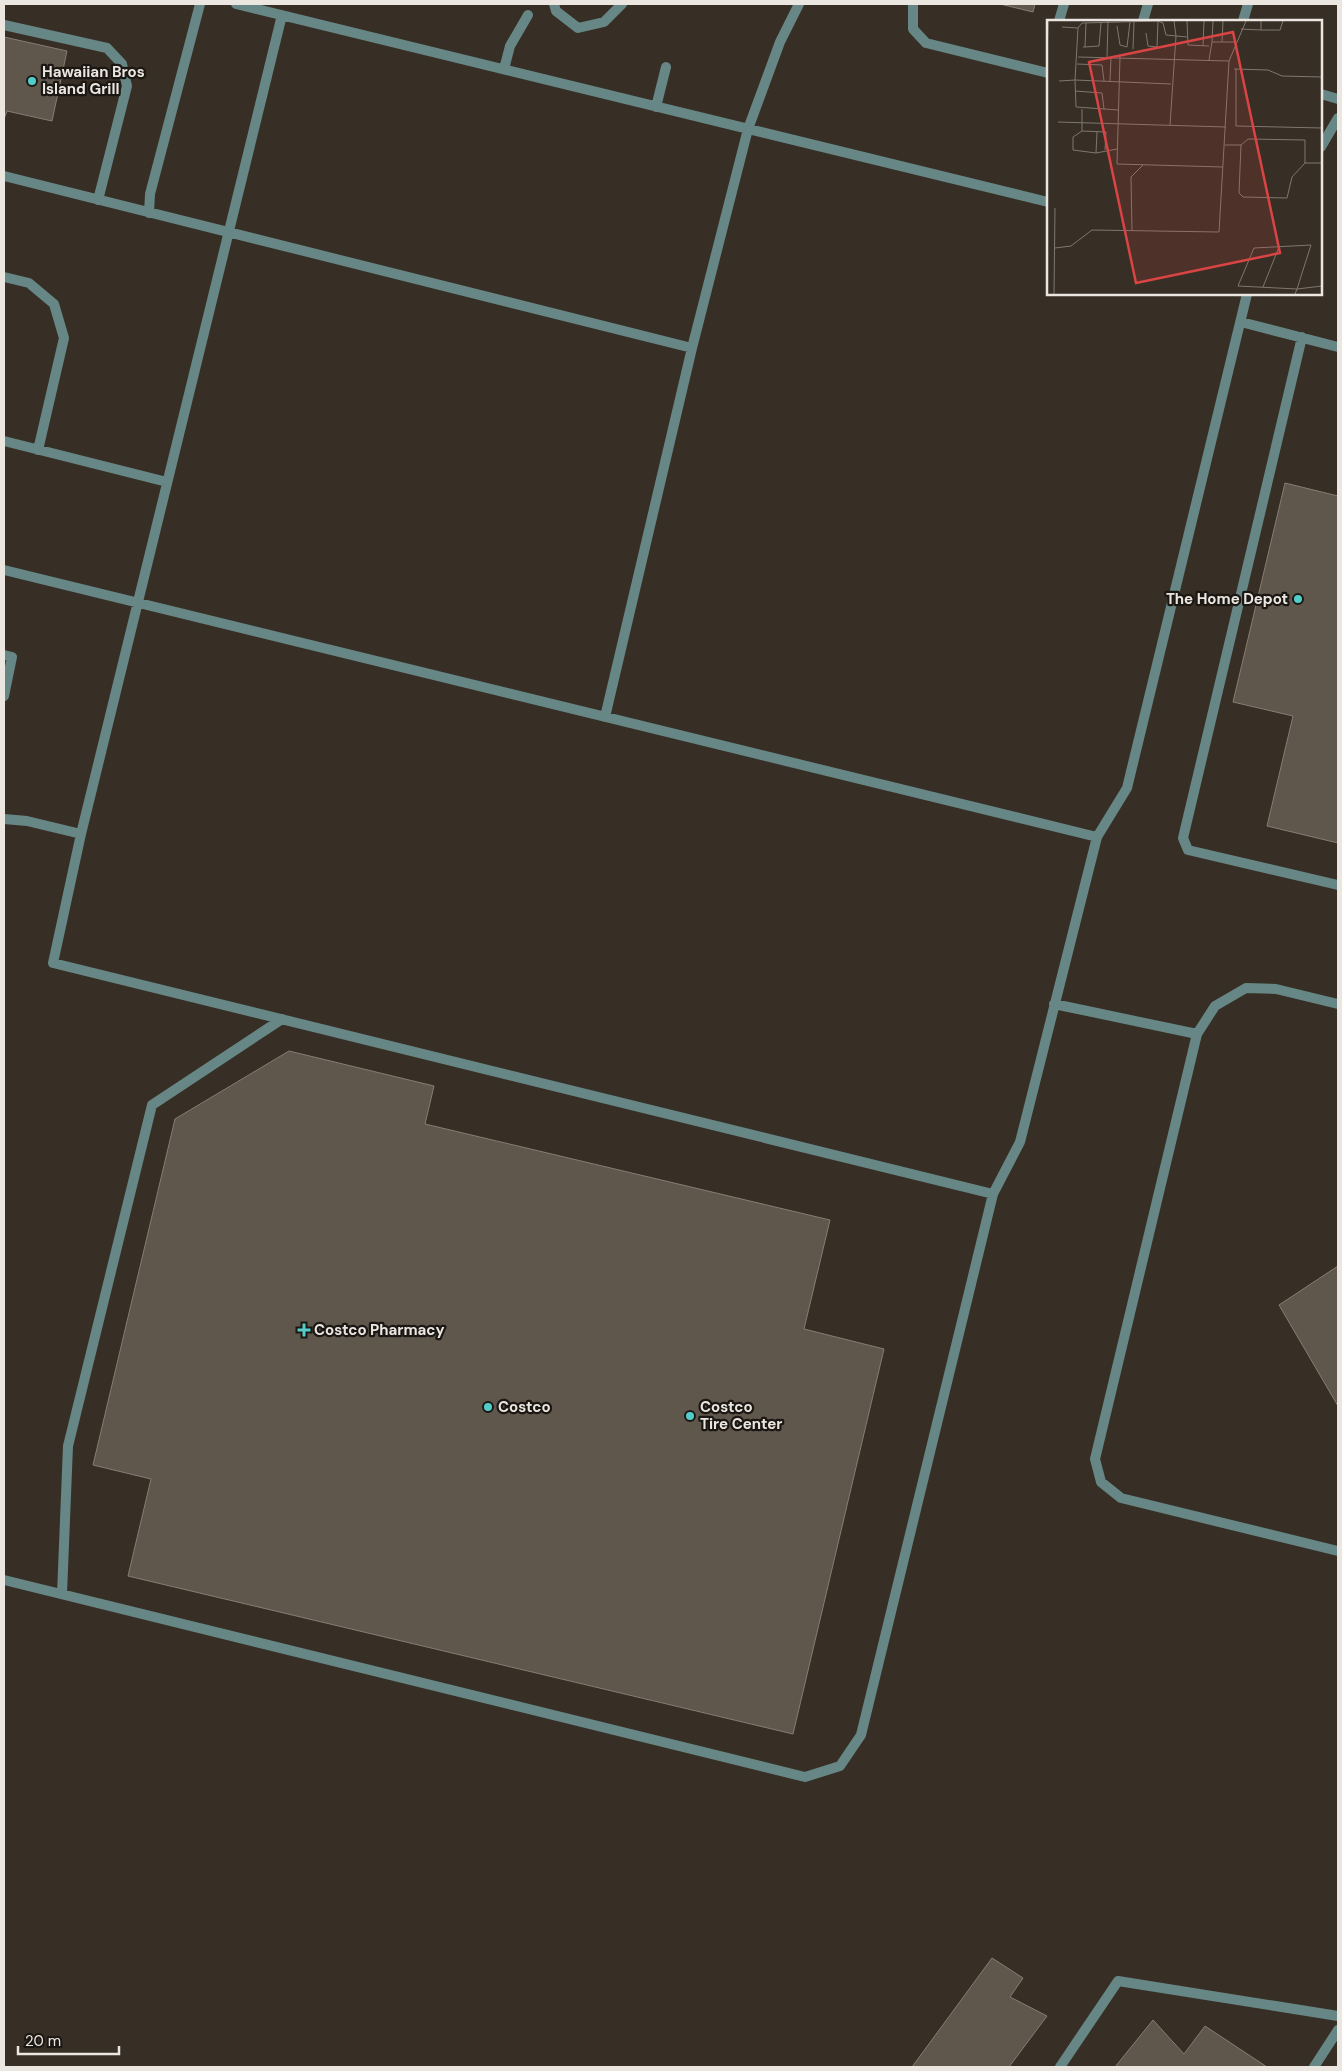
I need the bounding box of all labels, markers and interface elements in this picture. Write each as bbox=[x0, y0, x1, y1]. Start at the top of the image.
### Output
inset map bbox=[1047, 20, 1322, 295]
place label: Hawaiian Bros Island Grill bbox=[42, 62, 145, 99]
marker: Hawaiian Bros Island Grill bbox=[26, 75, 38, 87]
place label: The Home Depot bbox=[1166, 589, 1288, 609]
marker: The Home Depot bbox=[1292, 593, 1304, 605]
place label: Costco Pharmacy bbox=[314, 1320, 445, 1340]
marker: Costco Pharmacy bbox=[298, 1324, 310, 1336]
place label: Costco bbox=[498, 1397, 551, 1417]
place label: Costco Tire Center bbox=[700, 1397, 782, 1434]
marker: Costco bbox=[482, 1401, 494, 1413]
marker: Costco Tire Center bbox=[684, 1410, 696, 1422]
scale bar bbox=[18, 2024, 119, 2056]
text: 20 m bbox=[25, 2031, 61, 2051]

